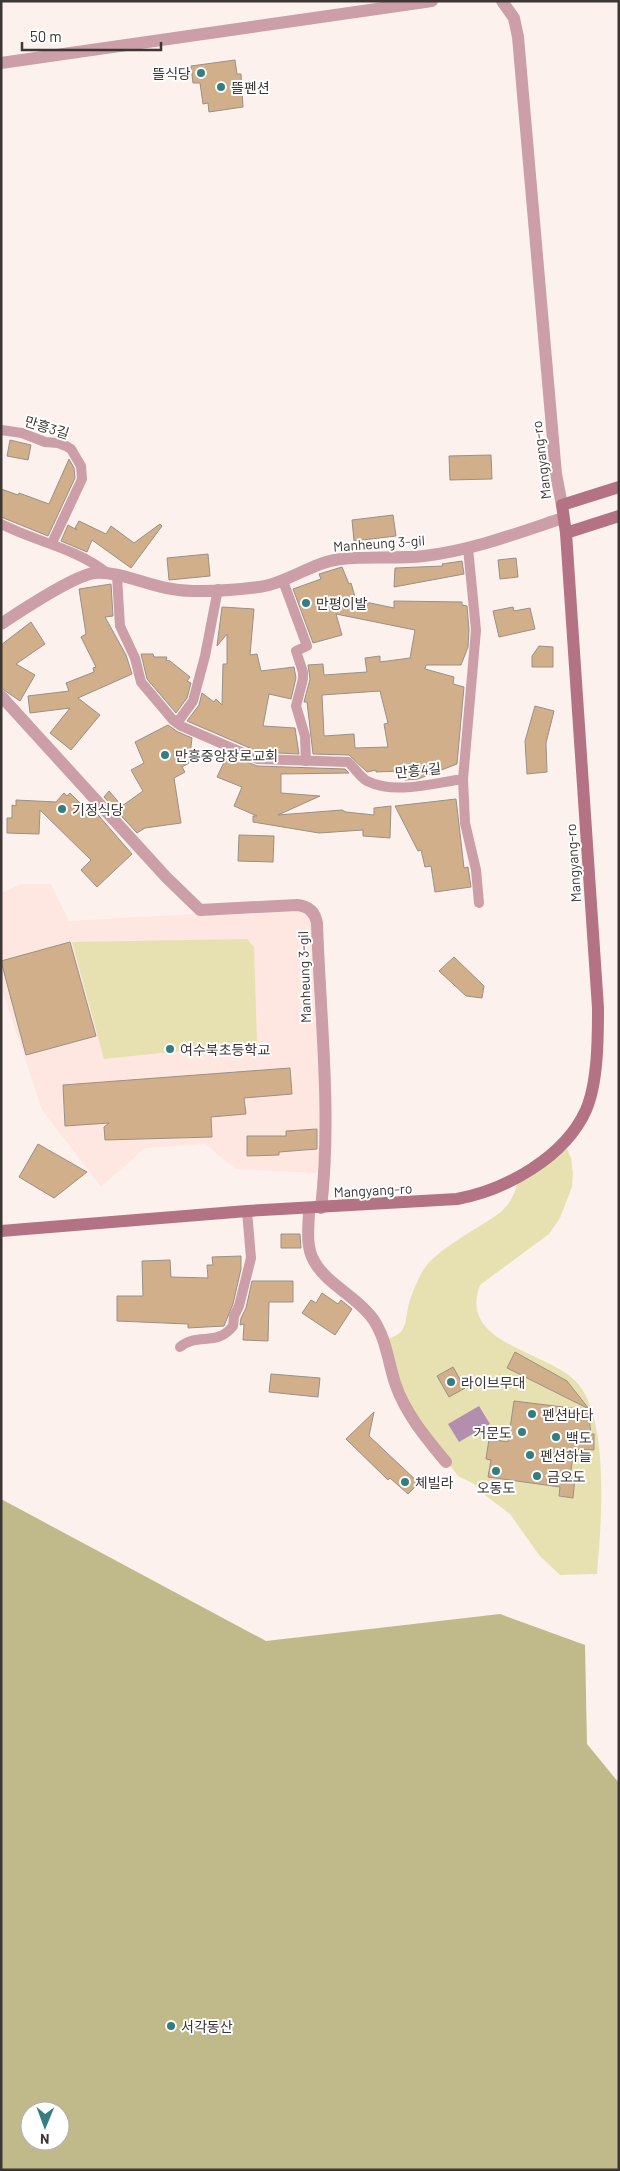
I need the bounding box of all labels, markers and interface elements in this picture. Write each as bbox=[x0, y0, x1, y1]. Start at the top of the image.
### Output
scale bar bbox=[22, 20, 161, 52]
text: 50 m bbox=[30, 27, 62, 45]
place label: 뜰식당 bbox=[152, 65, 191, 82]
marker: 뜰식당 bbox=[195, 67, 207, 79]
place label: 뜰펜션 bbox=[231, 79, 270, 96]
marker: 뜰펜션 bbox=[215, 81, 227, 93]
street label: 만흥3길 bbox=[23, 412, 71, 442]
street label: Mangyang-ro bbox=[528, 420, 554, 500]
street label: Manheung 3-gil bbox=[333, 531, 425, 555]
place label: 만평이발 bbox=[316, 595, 368, 612]
marker: 만평이발 bbox=[300, 597, 312, 609]
place label: 만흥중앙장로교회 bbox=[175, 747, 278, 764]
marker: 만흥중앙장로교회 bbox=[159, 749, 171, 761]
street label: 만흥4길 bbox=[394, 759, 442, 781]
place label: 기정식당 bbox=[72, 801, 124, 818]
marker: 기정식당 bbox=[56, 803, 68, 815]
street label: Mangyang-ro bbox=[562, 823, 584, 903]
street label: Manheung 3-gil bbox=[294, 931, 314, 1023]
place label: 여수북초등학교 bbox=[180, 1041, 270, 1058]
marker: 여수북초등학교 bbox=[164, 1043, 176, 1055]
street label: Mangyang-ro bbox=[333, 1179, 413, 1201]
place label: 라이브무대 bbox=[461, 1374, 525, 1391]
marker: 라이브무대 bbox=[445, 1376, 457, 1388]
place label: 펜션바다 bbox=[542, 1406, 594, 1423]
marker: 펜션바다 bbox=[526, 1408, 538, 1420]
place label: 거문도 bbox=[473, 1424, 512, 1441]
marker: 거문도 bbox=[516, 1426, 528, 1438]
place label: 백도 bbox=[566, 1429, 592, 1446]
marker: 백도 bbox=[550, 1431, 562, 1443]
place label: 펜션하늘 bbox=[540, 1447, 592, 1464]
marker: 펜션하늘 bbox=[524, 1449, 536, 1461]
marker: 오동도 bbox=[490, 1465, 502, 1477]
place label: 금오도 bbox=[547, 1468, 586, 1485]
marker: 금오도 bbox=[531, 1470, 543, 1482]
place label: 체빌라 bbox=[415, 1474, 454, 1491]
marker: 체빌라 bbox=[399, 1476, 411, 1488]
place label: 오동도 bbox=[477, 1479, 515, 1496]
place label: 서각동산 bbox=[181, 2018, 233, 2035]
marker: 서각동산 bbox=[165, 2020, 177, 2032]
north arrow bbox=[20, 2101, 70, 2151]
text: N bbox=[40, 2131, 50, 2148]

